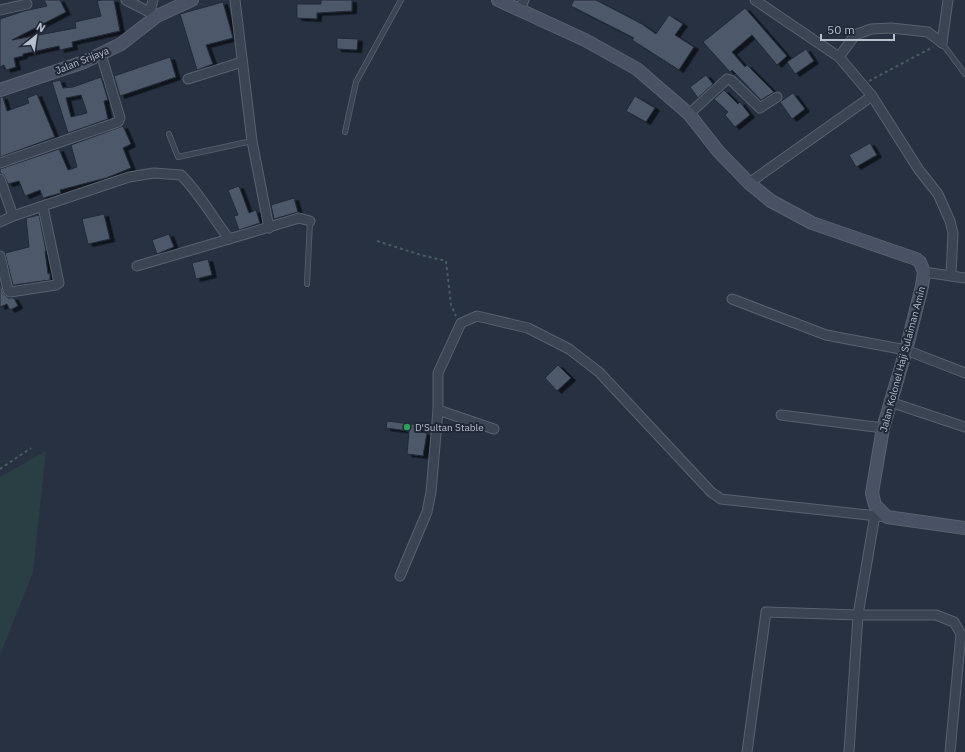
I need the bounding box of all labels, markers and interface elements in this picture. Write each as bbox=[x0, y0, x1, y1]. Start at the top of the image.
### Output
north arrow bbox=[16, 16, 56, 56]
scale bar bbox=[821, 16, 894, 42]
text: N bbox=[34, 19, 48, 35]
text: 50 m bbox=[827, 22, 855, 37]
street label: Jalan Srijaya bbox=[54, 44, 111, 77]
street label: Jalan Kolonel Haji Sulaiman Amin bbox=[877, 285, 928, 433]
place label: D'Sultan Stable bbox=[415, 421, 484, 434]
marker: D'Sultan Stable bbox=[402, 422, 412, 432]

